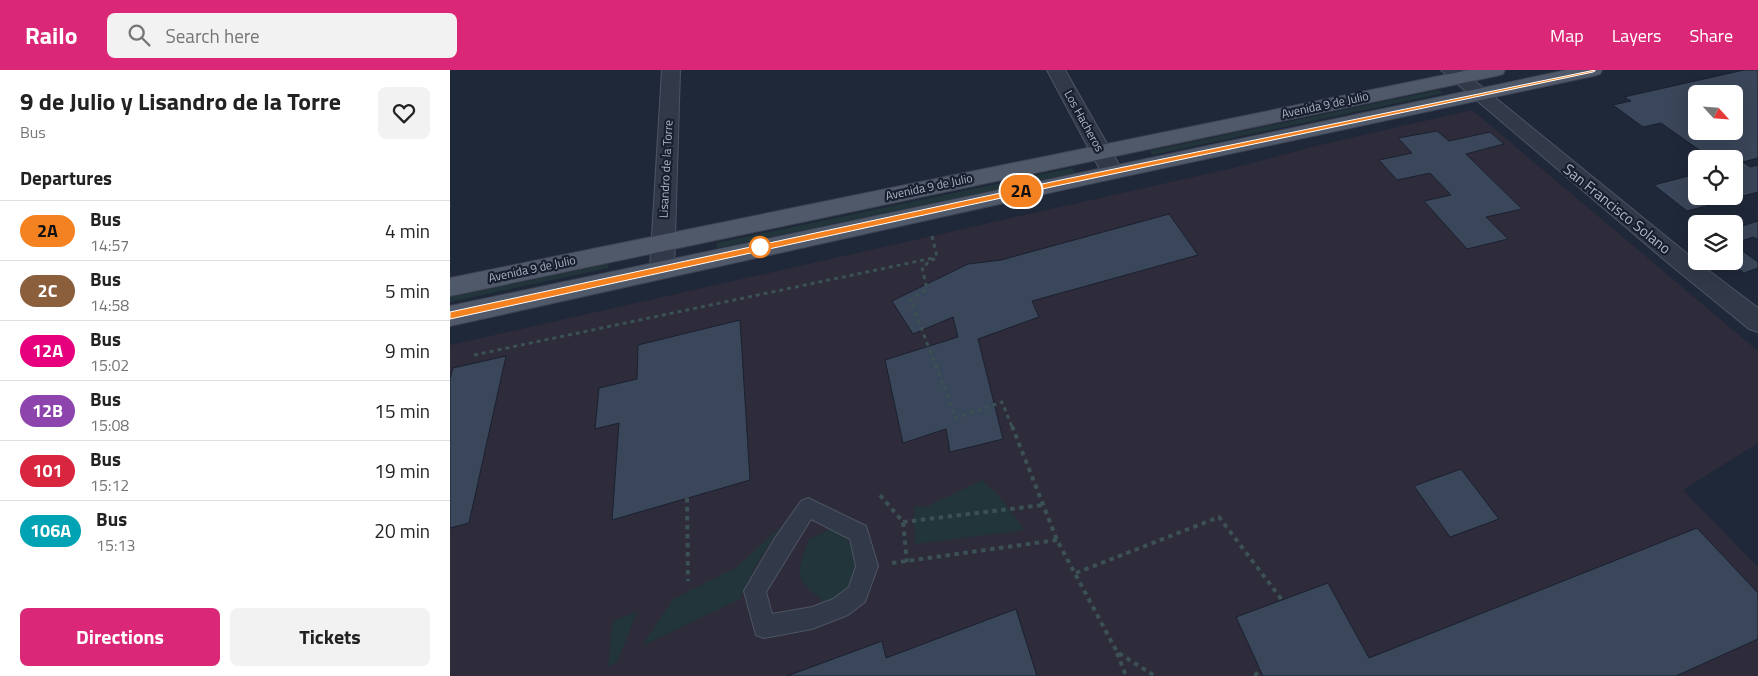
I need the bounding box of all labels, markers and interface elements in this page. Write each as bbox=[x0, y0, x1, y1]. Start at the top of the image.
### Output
search box bbox=[107, 13, 457, 58]
text: Railo bbox=[25, 17, 77, 53]
icon: search bbox=[125, 21, 153, 49]
text: Search here bbox=[165, 21, 260, 50]
text: Map bbox=[1550, 22, 1584, 49]
text: Layers bbox=[1612, 22, 1661, 49]
text: Share bbox=[1689, 22, 1733, 49]
text: 9 de Julio y Lisandro de la Torre bbox=[20, 83, 341, 119]
north arrow bbox=[1688, 85, 1742, 140]
map controls bbox=[1688, 85, 1743, 270]
street label: Los Hacheros bbox=[1060, 86, 1109, 155]
street label: Avenida 9 de Julio bbox=[1280, 86, 1370, 123]
button: heart bbox=[378, 87, 430, 139]
text: Bus bbox=[20, 120, 46, 144]
street label: Lisandro de la Torre bbox=[653, 120, 678, 218]
button: locate bbox=[1688, 150, 1743, 205]
street label: San Francisco Solano bbox=[1558, 158, 1676, 259]
text: Departures bbox=[20, 163, 112, 192]
street label: Avenida 9 de Julio bbox=[884, 168, 974, 205]
line badge: 2A bbox=[998, 175, 1044, 207]
text: 2A bbox=[1011, 177, 1031, 204]
text: Bus bbox=[90, 204, 121, 233]
button: layers bbox=[1688, 215, 1743, 270]
text: 4 min bbox=[385, 216, 430, 245]
text: 2A bbox=[37, 217, 58, 244]
text: 14:57 bbox=[90, 233, 129, 257]
unlabelled marker bbox=[749, 236, 771, 258]
street label: Avenida 9 de Julio bbox=[487, 250, 577, 287]
text: Bus bbox=[90, 264, 121, 293]
text: 5 min bbox=[385, 276, 430, 305]
text: 2C bbox=[38, 277, 57, 304]
text: 14:58 bbox=[90, 293, 129, 317]
text: Bus bbox=[90, 324, 121, 353]
text: 9 min bbox=[385, 336, 430, 365]
text: 12A bbox=[32, 337, 63, 364]
text: 15:02 bbox=[90, 353, 129, 377]
text: Bus bbox=[90, 384, 121, 413]
text: 15 min bbox=[374, 396, 430, 425]
text: 12B bbox=[32, 397, 63, 424]
text: 15:08 bbox=[90, 413, 129, 437]
text: Bus bbox=[90, 444, 121, 473]
text: 19 min bbox=[374, 456, 430, 485]
text: 101 bbox=[32, 457, 63, 484]
text: 15:12 bbox=[90, 473, 129, 497]
text: Bus bbox=[96, 504, 127, 533]
text: 20 min bbox=[374, 516, 430, 545]
text: 106A bbox=[30, 517, 71, 544]
text: 15:13 bbox=[96, 533, 135, 557]
button: Directions bbox=[20, 608, 220, 666]
button: Tickets bbox=[230, 608, 430, 666]

